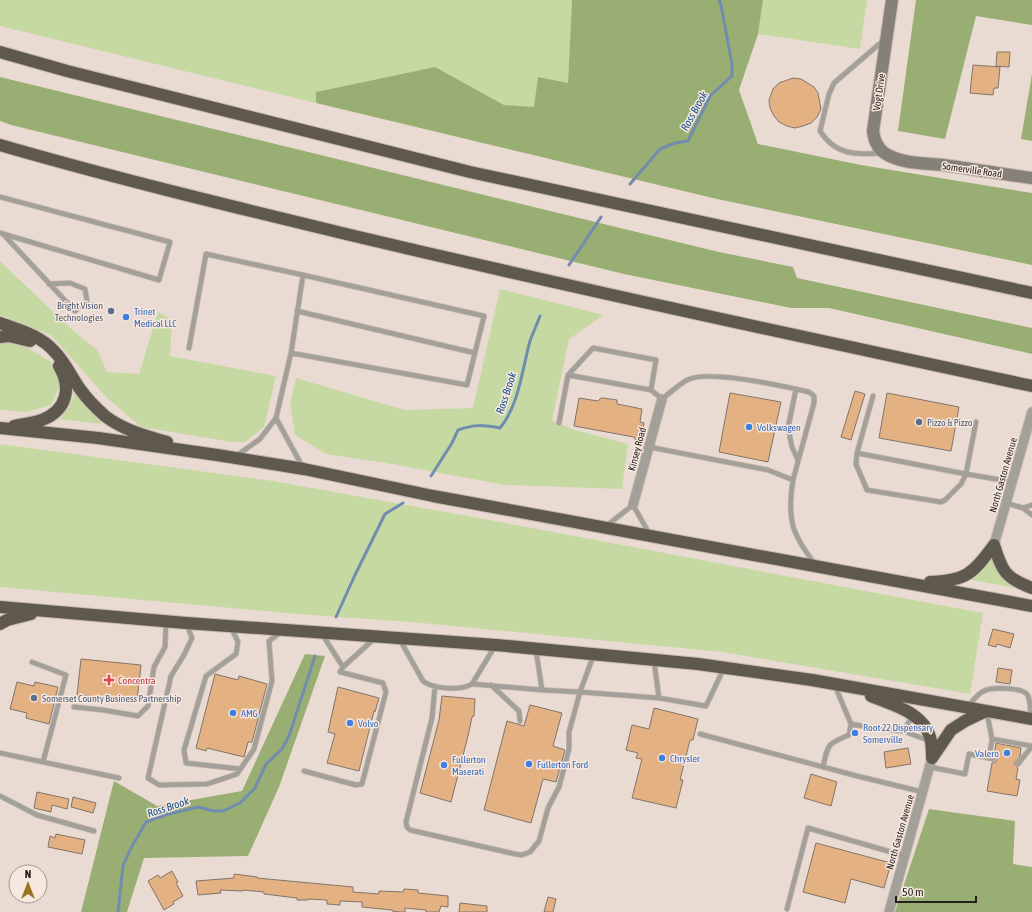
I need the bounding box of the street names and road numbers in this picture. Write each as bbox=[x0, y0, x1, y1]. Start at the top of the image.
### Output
street label: Vogt Drive bbox=[871, 72, 887, 111]
street label: Somerville Road bbox=[941, 160, 1003, 180]
street label: Kinsey Road bbox=[626, 426, 648, 472]
street label: North Gaston Avenue bbox=[987, 436, 1019, 514]
street label: North Gaston Avenue bbox=[884, 793, 916, 871]

